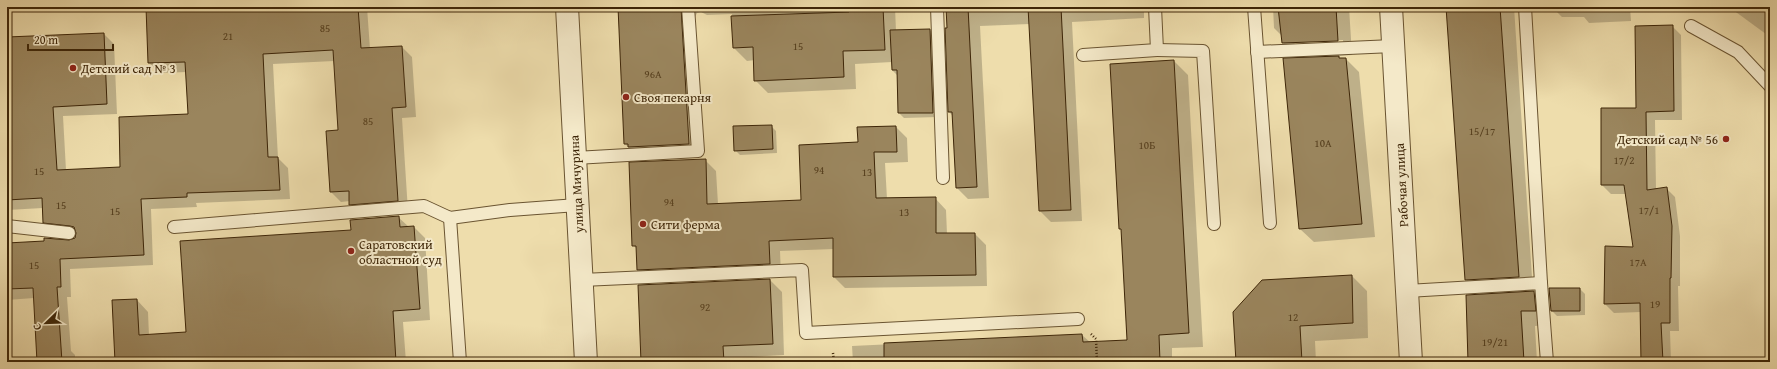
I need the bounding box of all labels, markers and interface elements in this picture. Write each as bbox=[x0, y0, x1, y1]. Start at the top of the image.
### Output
house number: 85 bbox=[320, 20, 330, 36]
scale bar bbox=[28, 26, 113, 52]
house number: 21 bbox=[223, 28, 233, 44]
text: 20 m bbox=[34, 31, 58, 48]
house number: 15 bbox=[793, 38, 803, 54]
place label: Детский сад № 3 bbox=[80, 59, 176, 78]
marker: Детский сад № 3 bbox=[68, 63, 78, 73]
house number: 96А bbox=[644, 66, 662, 82]
place label: Своя пекарня bbox=[634, 88, 711, 107]
marker: Своя пекарня bbox=[621, 92, 631, 102]
house number: 85 bbox=[363, 113, 373, 129]
house number: 15/17 bbox=[1469, 123, 1495, 139]
place label: Детский сад № 56 bbox=[1616, 130, 1718, 149]
street label: улица Мичурина bbox=[564, 134, 589, 234]
marker: Детский сад № 56 bbox=[1721, 134, 1731, 144]
house number: 10А bbox=[1314, 135, 1332, 151]
house number: 10Б bbox=[1139, 137, 1155, 153]
street label: Рабочая улица bbox=[1390, 142, 1413, 227]
house number: 17/2 bbox=[1613, 152, 1635, 168]
house number: 94 bbox=[814, 162, 824, 178]
house number: 15 bbox=[34, 163, 44, 179]
house number: 13 bbox=[862, 164, 872, 180]
house number: 94 bbox=[664, 194, 674, 210]
house number: 15 bbox=[56, 197, 66, 213]
house number: 17/1 bbox=[1638, 202, 1660, 218]
house number: 15 bbox=[110, 203, 120, 219]
house number: 13 bbox=[899, 204, 909, 220]
place label: Сити ферма bbox=[651, 215, 721, 234]
marker: Сити ферма bbox=[638, 219, 648, 229]
place label: Саратовский областной суд bbox=[359, 235, 442, 269]
marker: Саратовский областной суд bbox=[346, 246, 356, 256]
house number: 17А bbox=[1629, 254, 1647, 270]
house number: 15 bbox=[29, 257, 39, 273]
house number: 19 bbox=[1650, 296, 1660, 312]
house number: 92 bbox=[700, 299, 710, 315]
north arrow bbox=[26, 303, 66, 343]
house number: 12 bbox=[1288, 309, 1298, 325]
text: С bbox=[28, 321, 45, 333]
house number: 19/21 bbox=[1482, 334, 1508, 350]

